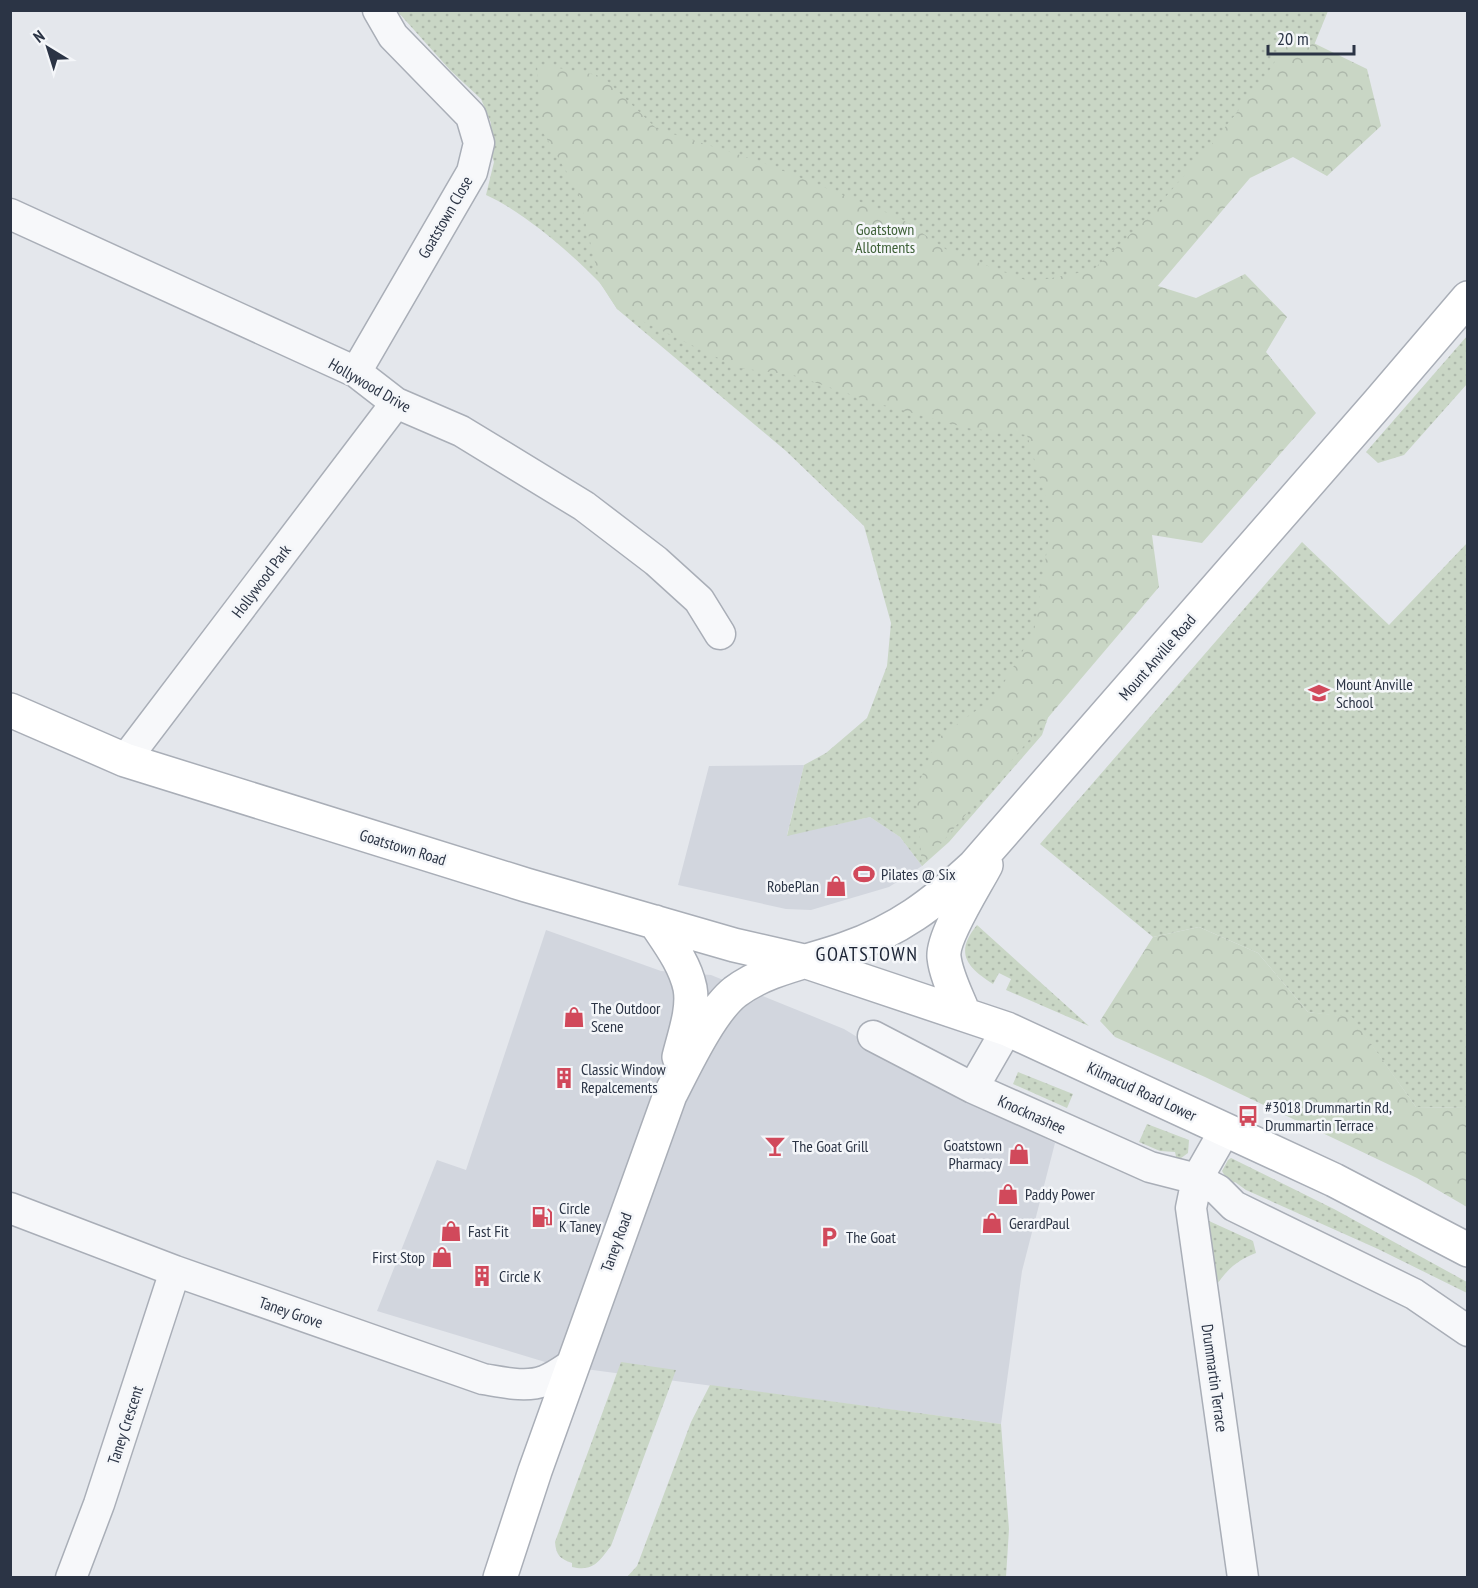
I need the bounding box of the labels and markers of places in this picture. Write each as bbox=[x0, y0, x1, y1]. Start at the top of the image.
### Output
place label: Mount Anville School bbox=[1336, 674, 1413, 712]
school or university icon: Mount Anville School bbox=[1307, 681, 1331, 705]
sports icon: Pilates @ Six bbox=[852, 862, 876, 886]
place label: Pilates @ Six bbox=[881, 864, 956, 884]
shop icon: RobePlan bbox=[824, 874, 848, 898]
place label: RobePlan bbox=[767, 876, 819, 896]
place label: The Outdoor Scene bbox=[591, 998, 661, 1036]
shop icon: The Outdoor Scene bbox=[562, 1005, 586, 1029]
place label: Classic Window Repalcements bbox=[581, 1059, 666, 1097]
building icon: Classic Window Repalcements bbox=[552, 1066, 576, 1090]
place label: #3018 Drummartin Rd, Drummartin Terrace bbox=[1265, 1097, 1392, 1135]
bus stop icon: #3018 Drummartin Rd, Drummartin Terrace bbox=[1236, 1104, 1260, 1128]
bar icon: The Goat Grill bbox=[763, 1134, 787, 1158]
place label: Goatstown Pharmacy bbox=[944, 1135, 1002, 1173]
place label: The Goat Grill bbox=[792, 1136, 869, 1156]
shop icon: Goatstown Pharmacy bbox=[1007, 1142, 1031, 1166]
shop icon: Paddy Power bbox=[996, 1182, 1020, 1206]
place label: Paddy Power bbox=[1025, 1184, 1095, 1204]
place label: Circle K Taney bbox=[559, 1198, 601, 1236]
fuel station icon: Circle K Taney bbox=[530, 1205, 554, 1229]
shop icon: GerardPaul bbox=[980, 1211, 1004, 1235]
place label: GerardPaul bbox=[1009, 1213, 1070, 1233]
shop icon: Fast Fit bbox=[439, 1219, 463, 1243]
place label: Fast Fit bbox=[468, 1221, 509, 1241]
parking icon: The Goat bbox=[817, 1225, 841, 1249]
place label: The Goat bbox=[846, 1227, 896, 1247]
shop icon: First Stop bbox=[430, 1245, 454, 1269]
place label: First Stop bbox=[372, 1247, 425, 1267]
building icon: Circle K bbox=[470, 1264, 494, 1288]
place label: Circle K bbox=[499, 1266, 542, 1286]

